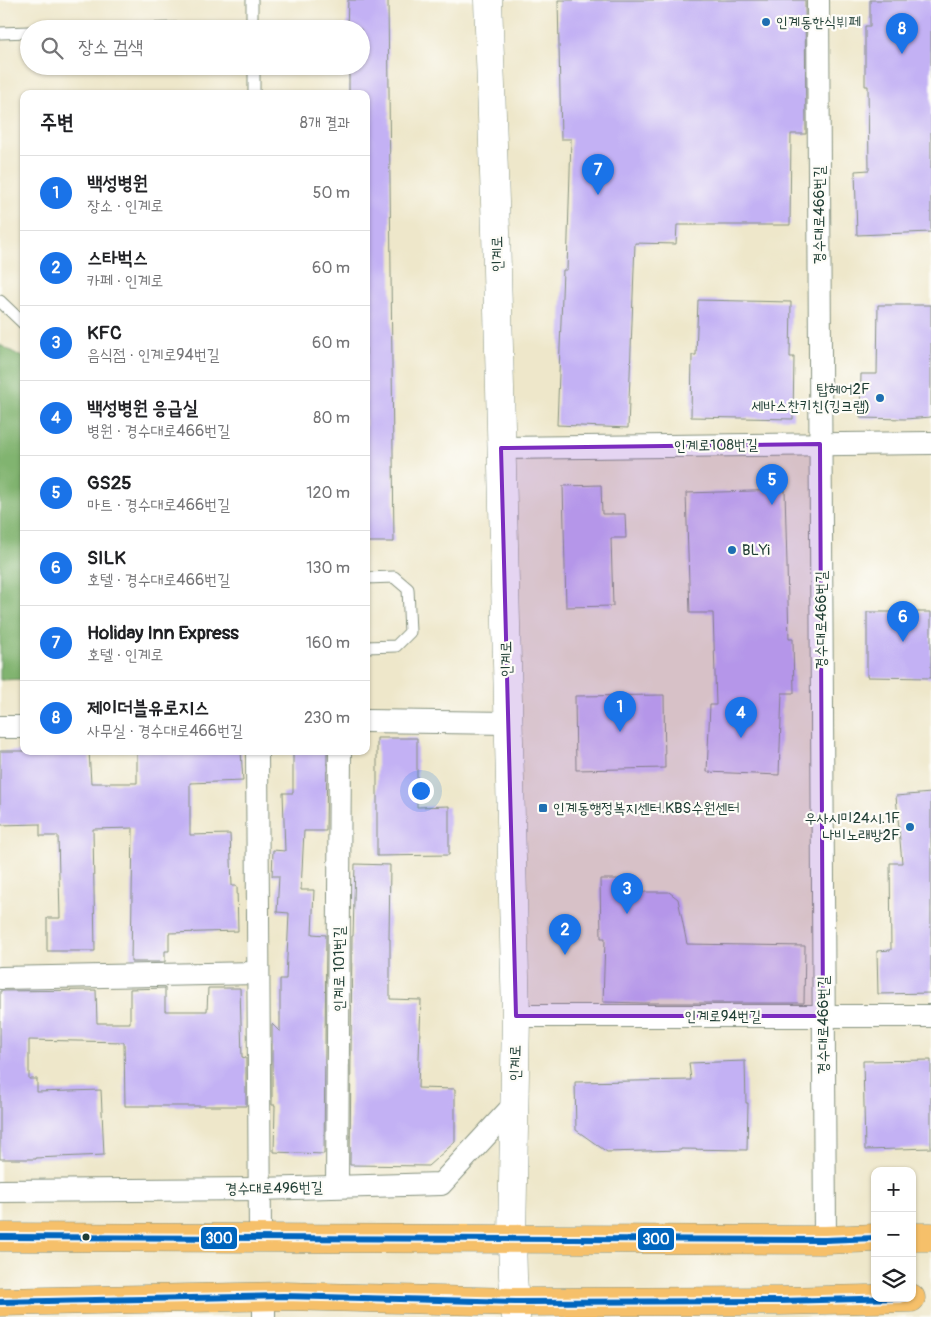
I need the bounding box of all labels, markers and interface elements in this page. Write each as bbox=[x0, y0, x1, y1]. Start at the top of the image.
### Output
place label: 인계동한식뷔페 bbox=[776, 13, 861, 32]
pin: 8 bbox=[886, 13, 918, 54]
marker: 인계동한식뷔페 bbox=[760, 16, 772, 28]
search box bbox=[20, 20, 370, 75]
icon: search bbox=[38, 34, 66, 62]
text: 장소 검색 bbox=[78, 35, 143, 59]
text: 주변 bbox=[40, 109, 74, 136]
text: 8개 결과 bbox=[300, 113, 350, 133]
pin: 7 bbox=[582, 154, 614, 195]
street label: 경수대로466번길 bbox=[810, 166, 829, 264]
text: 백성병원 bbox=[87, 171, 148, 195]
text: 1 bbox=[53, 183, 59, 203]
text: 50 m bbox=[313, 183, 350, 203]
text: 장소 · 인계로 bbox=[87, 196, 164, 216]
street label: 인계로 bbox=[488, 236, 507, 272]
text: 스타벅스 bbox=[87, 246, 148, 270]
text: 2 bbox=[52, 258, 60, 278]
text: 60 m bbox=[312, 258, 350, 278]
text: 카페 · 인계로 bbox=[87, 271, 164, 291]
text: KFC bbox=[87, 321, 122, 345]
text: 3 bbox=[52, 333, 60, 353]
text: 60 m bbox=[312, 333, 350, 353]
text: 음식점 · 인계로94번길 bbox=[87, 345, 220, 365]
place label: 탑헤어2F 세바스찬키친(킹크랩) bbox=[751, 380, 870, 416]
marker: 탑헤어2F 세바스찬키친(킹크랩) bbox=[874, 392, 886, 404]
text: 백성병원 응급실 bbox=[87, 396, 198, 420]
text: 4 bbox=[51, 408, 61, 428]
text: 80 m bbox=[313, 408, 350, 428]
text: 병원 · 경수대로466번길 bbox=[87, 421, 230, 441]
street label: 인계로108번길 bbox=[674, 435, 758, 456]
pin: 5 bbox=[756, 464, 788, 505]
text: GS25 bbox=[87, 471, 132, 495]
text: 5 bbox=[52, 483, 60, 503]
text: 120 m bbox=[306, 483, 350, 503]
text: 마트 · 경수대로466번길 bbox=[87, 495, 230, 515]
place label: BLYi bbox=[742, 541, 770, 560]
marker: BLYi bbox=[726, 544, 738, 556]
text: SILK bbox=[87, 546, 126, 570]
text: 6 bbox=[51, 558, 61, 578]
text: 130 m bbox=[306, 558, 350, 578]
text: 호텔 · 경수대로466번길 bbox=[87, 570, 230, 590]
street label: 경수대로466번길 bbox=[812, 571, 831, 669]
pin: 6 bbox=[887, 601, 919, 642]
text: Holiday Inn Express bbox=[87, 621, 239, 645]
text: 7 bbox=[52, 633, 60, 653]
text: 160 m bbox=[306, 633, 350, 653]
street label: 인계로 bbox=[497, 641, 516, 677]
text: 호텔 · 인계로 bbox=[87, 645, 164, 665]
pin: 1 bbox=[604, 691, 636, 732]
text: 제이더블유로지스 bbox=[87, 696, 209, 720]
pin: 4 bbox=[725, 697, 757, 738]
text: 8 bbox=[52, 708, 60, 728]
text: 230 m bbox=[304, 708, 350, 728]
text: 사무실 · 경수대로466번길 bbox=[87, 721, 243, 741]
your location bbox=[408, 778, 434, 804]
place label: 인계동행정복지센터.KBS수원센터 bbox=[553, 799, 739, 818]
marker: 인계동행정복지센터.KBS수원센터 bbox=[537, 802, 549, 814]
place label: 우사시미24시.1F 나비노래방2F bbox=[804, 809, 900, 845]
marker: 우사시미24시.1F 나비노래방2F bbox=[904, 821, 916, 833]
pin: 3 bbox=[611, 873, 643, 914]
pin: 2 bbox=[549, 914, 581, 955]
street label: 인계로 101번길 bbox=[330, 926, 349, 1012]
street label: 경수대로466번길 bbox=[814, 976, 833, 1074]
street label: 인계로94번길 bbox=[685, 1007, 761, 1026]
street label: 인계로 bbox=[506, 1045, 525, 1081]
map controls bbox=[871, 1167, 916, 1302]
button: + bbox=[871, 1167, 916, 1212]
street label: 경수대로496번길 bbox=[225, 1178, 323, 1199]
button: − bbox=[871, 1212, 916, 1257]
line badge: 300 bbox=[200, 1226, 238, 1250]
line badge: 300 bbox=[637, 1227, 675, 1251]
text: 300 bbox=[206, 1230, 233, 1247]
text: 300 bbox=[643, 1231, 670, 1248]
unlabelled marker bbox=[81, 1232, 91, 1242]
button: layers bbox=[871, 1257, 916, 1302]

